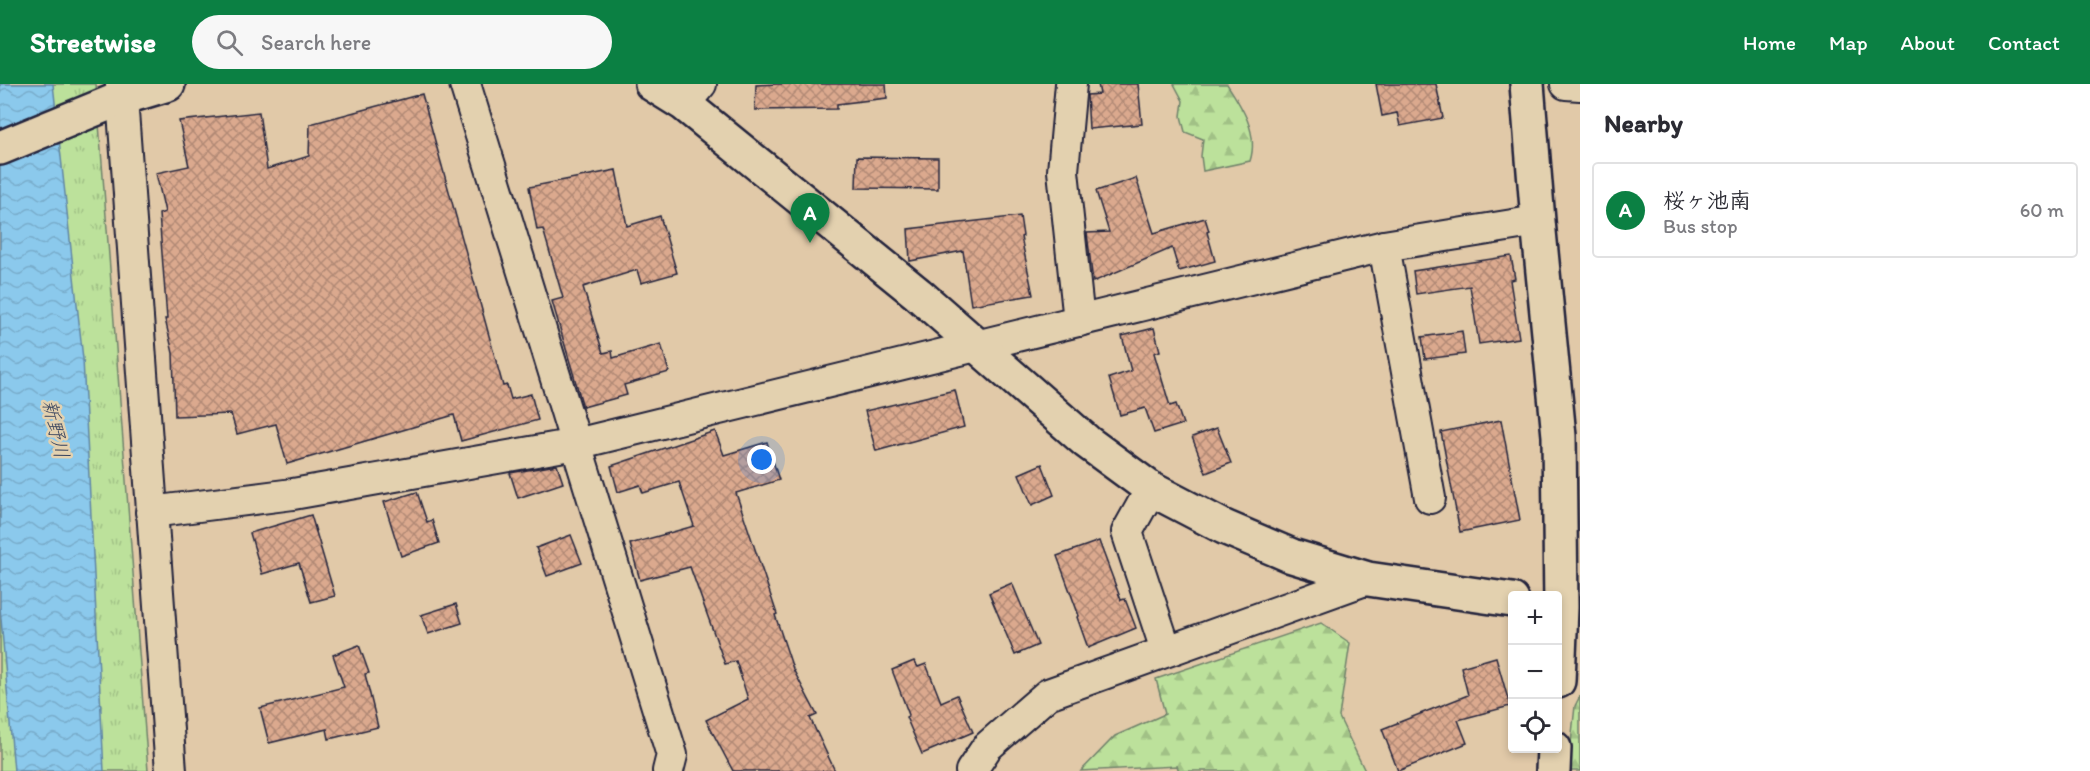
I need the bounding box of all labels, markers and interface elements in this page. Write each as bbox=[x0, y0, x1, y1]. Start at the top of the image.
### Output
search box bbox=[192, 15, 612, 69]
text: Streetwise bbox=[30, 25, 156, 59]
icon: search bbox=[213, 26, 246, 59]
text: Search here bbox=[261, 29, 371, 56]
text: Home bbox=[1743, 30, 1796, 55]
text: Map bbox=[1829, 30, 1868, 55]
text: About bbox=[1901, 30, 1955, 55]
text: Contact bbox=[1988, 30, 2060, 55]
text: Nearby bbox=[1604, 107, 1683, 139]
text: 桜ヶ池南 bbox=[1663, 187, 1751, 214]
pin: A bbox=[790, 194, 830, 243]
text: A bbox=[1619, 198, 1632, 222]
text: 60 m bbox=[2020, 198, 2064, 222]
text: Bus stop bbox=[1663, 214, 1738, 238]
water label: 新野川 bbox=[38, 397, 74, 461]
your location bbox=[747, 445, 776, 474]
map controls bbox=[1508, 591, 1562, 753]
button: + bbox=[1508, 591, 1562, 645]
button: − bbox=[1508, 645, 1562, 699]
button: locate bbox=[1508, 699, 1562, 753]

